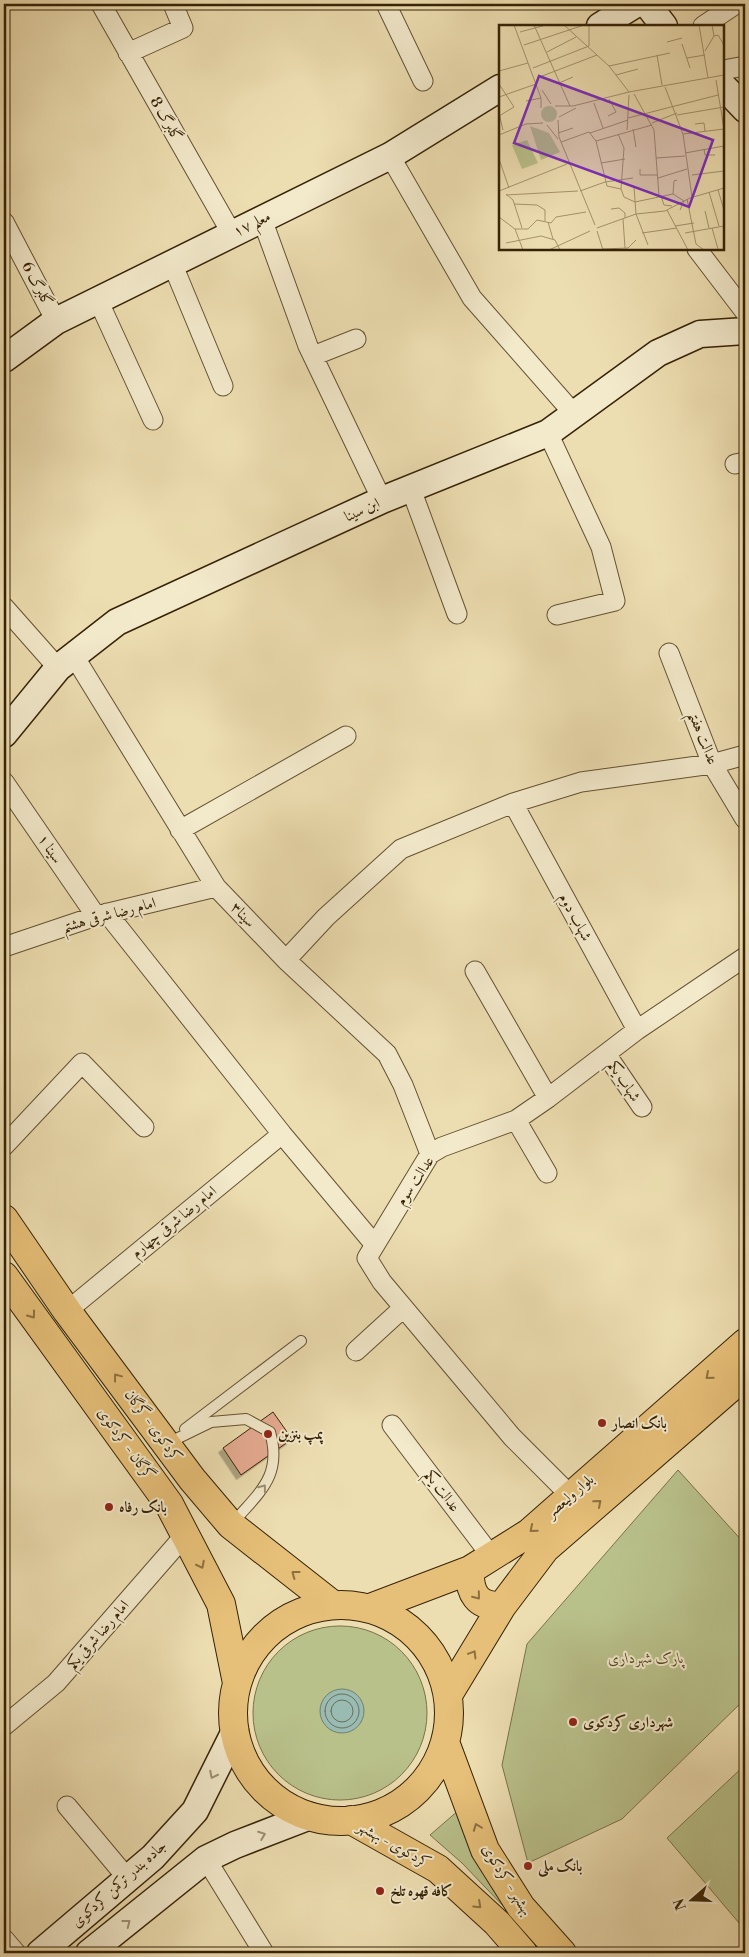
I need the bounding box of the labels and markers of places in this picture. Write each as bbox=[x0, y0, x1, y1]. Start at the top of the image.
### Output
place label: بانک انصار bbox=[610, 1414, 667, 1433]
marker: بانک انصار bbox=[596, 1417, 608, 1429]
place label: پمپ بنزین bbox=[278, 1425, 324, 1445]
marker: پمپ بنزین bbox=[262, 1428, 274, 1440]
place label: بانک رفاه bbox=[119, 1498, 167, 1517]
marker: بانک رفاه bbox=[103, 1501, 115, 1513]
place label: شهرداری کردکوی bbox=[583, 1713, 673, 1732]
marker: شهرداری کردکوی bbox=[567, 1716, 579, 1728]
place label: بانک ملی bbox=[537, 1857, 582, 1878]
marker: بانک ملی bbox=[522, 1860, 534, 1872]
place label: کافه قهوه تلخ bbox=[390, 1882, 453, 1905]
marker: کافه قهوه تلخ bbox=[374, 1885, 386, 1897]

